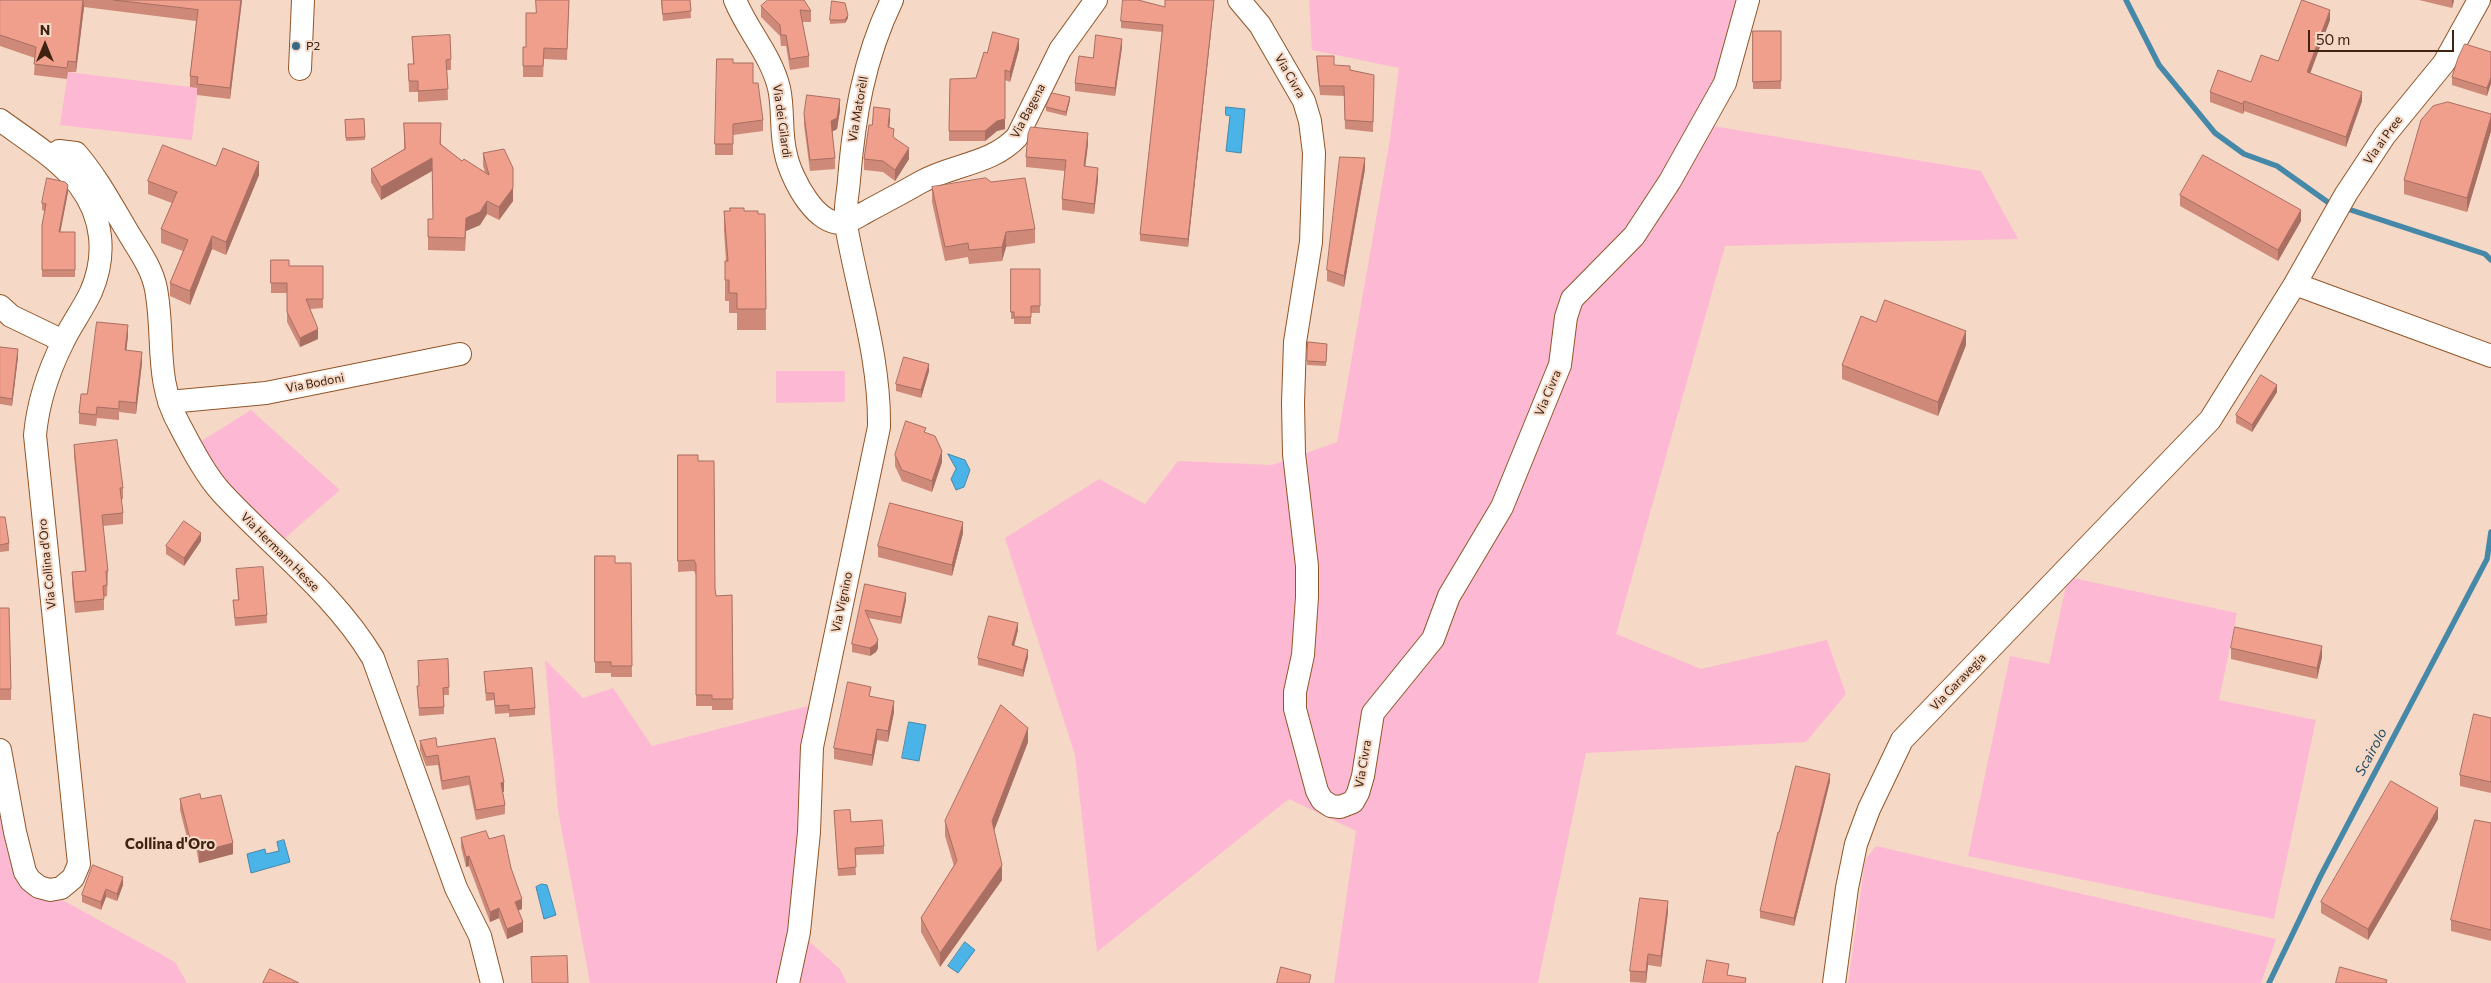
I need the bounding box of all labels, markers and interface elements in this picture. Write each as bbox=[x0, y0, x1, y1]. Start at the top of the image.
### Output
north arrow bbox=[20, 20, 70, 70]
scale bar bbox=[2311, 20, 2457, 52]
text: N bbox=[40, 21, 50, 38]
text: 50 m bbox=[2316, 30, 2350, 48]
place label: P2 bbox=[306, 39, 320, 53]
marker: P2 bbox=[290, 40, 302, 52]
street label: Via Civra bbox=[1272, 51, 1308, 101]
street label: Via Matorèll bbox=[845, 75, 871, 143]
street label: Via Bagena bbox=[1008, 81, 1048, 141]
street label: Via dei Gilardi bbox=[770, 83, 794, 159]
street label: Via ai Pree bbox=[2361, 113, 2405, 167]
street label: Via Civra bbox=[1532, 368, 1564, 418]
street label: Via Bodoni bbox=[285, 370, 345, 396]
street label: Via Hermann Hesse bbox=[238, 510, 322, 594]
street label: Via Collina d'Oro bbox=[35, 518, 59, 610]
street label: Via Vignino bbox=[829, 570, 855, 634]
street label: Via Garavegia bbox=[1927, 650, 1989, 714]
water label: Scairolo bbox=[2351, 725, 2391, 779]
street label: Via Civra bbox=[1352, 739, 1374, 789]
district label: Collina d'Oro bbox=[125, 835, 215, 853]

